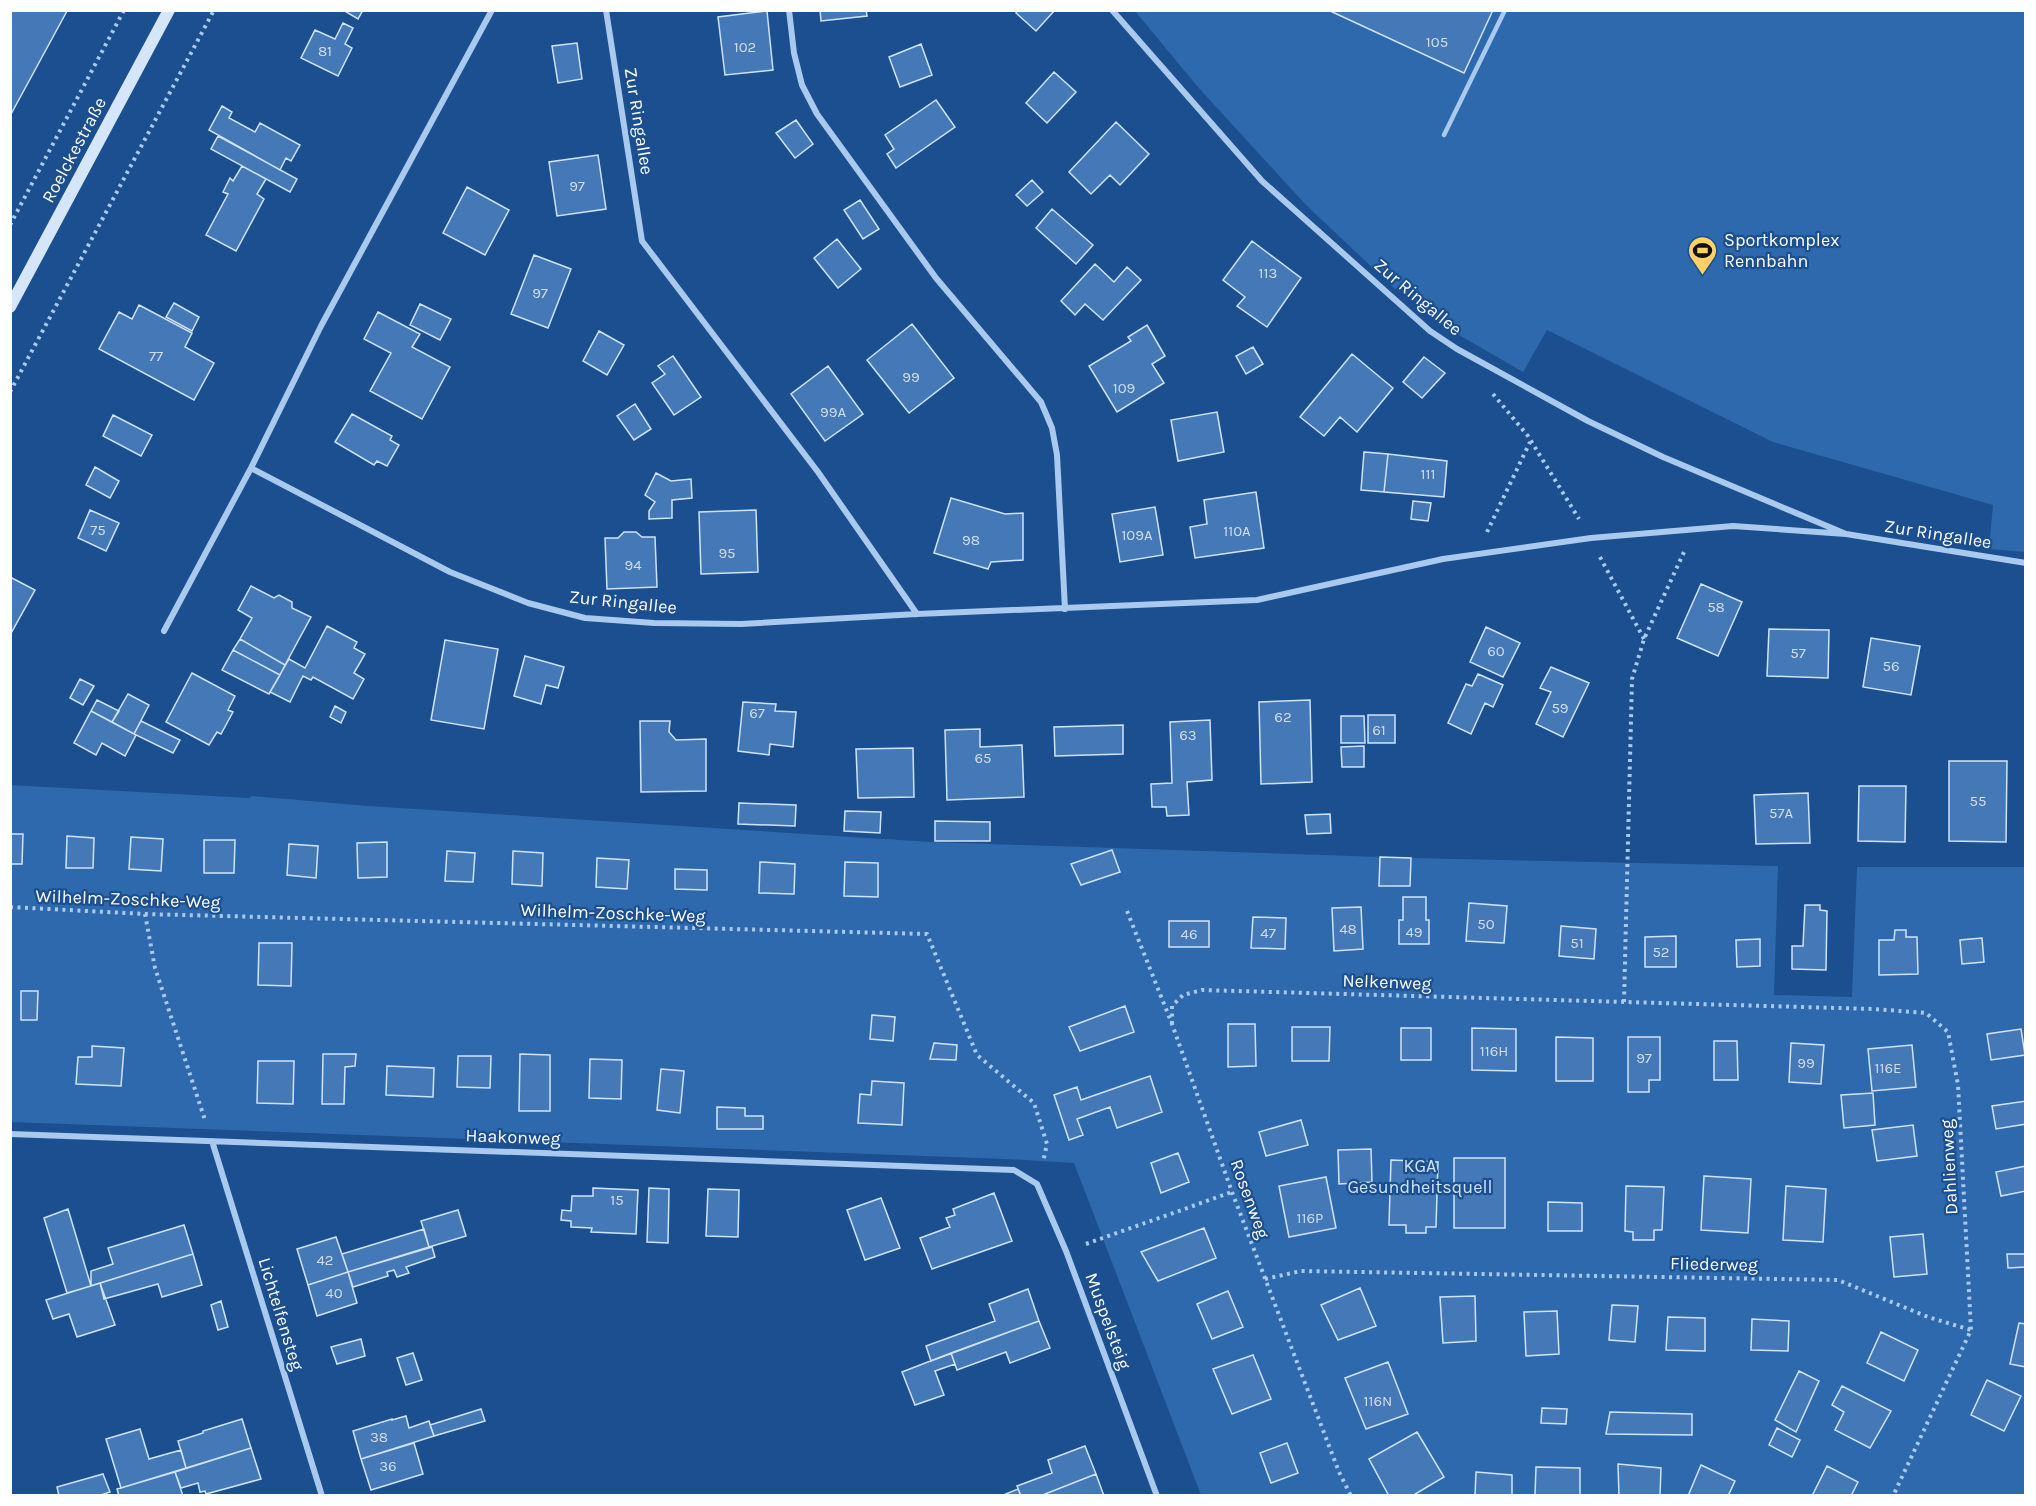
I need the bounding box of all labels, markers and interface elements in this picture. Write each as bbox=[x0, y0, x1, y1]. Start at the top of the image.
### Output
house number: 105 bbox=[1426, 33, 1448, 51]
house number: 102 bbox=[734, 38, 756, 56]
house number: 81 bbox=[318, 42, 332, 60]
street label: Zur Ringallee bbox=[620, 66, 658, 176]
street label: Roelckestraße bbox=[37, 93, 111, 207]
house number: 97 bbox=[569, 177, 585, 195]
place label: Sportkomplex Rennbahn bbox=[1724, 229, 1839, 272]
sports icon: Sportkomplex Rennbahn bbox=[1687, 234, 1719, 276]
street label: Zur Ringallee bbox=[1369, 254, 1467, 340]
house number: 113 bbox=[1259, 264, 1277, 282]
house number: 97 bbox=[532, 284, 548, 302]
house number: 77 bbox=[149, 347, 163, 365]
house number: 99 bbox=[902, 368, 920, 386]
house number: 109 bbox=[1113, 379, 1135, 397]
house number: 99A bbox=[820, 403, 846, 421]
house number: 111 bbox=[1421, 465, 1435, 483]
street label: Zur Ringallee bbox=[1883, 515, 1993, 553]
house number: 75 bbox=[90, 521, 106, 539]
house number: 110A bbox=[1223, 522, 1251, 540]
house number: 109A bbox=[1121, 526, 1153, 544]
house number: 98 bbox=[962, 531, 980, 549]
house number: 95 bbox=[718, 544, 736, 562]
house number: 94 bbox=[624, 556, 642, 574]
street label: Zur Ringallee bbox=[568, 585, 678, 619]
house number: 58 bbox=[1707, 598, 1725, 616]
house number: 60 bbox=[1487, 642, 1505, 660]
house number: 57 bbox=[1790, 644, 1806, 662]
house number: 56 bbox=[1882, 657, 1900, 675]
house number: 59 bbox=[1551, 699, 1569, 717]
house number: 67 bbox=[749, 704, 765, 722]
house number: 62 bbox=[1274, 708, 1292, 726]
house number: 61 bbox=[1372, 721, 1386, 739]
house number: 63 bbox=[1179, 726, 1197, 744]
house number: 65 bbox=[974, 749, 992, 767]
house number: 55 bbox=[1970, 792, 1986, 810]
house number: 57A bbox=[1769, 804, 1793, 822]
street label: Wilhelm-Zoschke-Weg bbox=[35, 885, 221, 913]
street label: Wilhelm-Zoschke-Weg bbox=[520, 899, 706, 927]
house number: 50 bbox=[1477, 915, 1495, 933]
house number: 48 bbox=[1339, 920, 1357, 938]
house number: 49 bbox=[1405, 923, 1423, 941]
house number: 47 bbox=[1260, 924, 1276, 942]
house number: 46 bbox=[1181, 925, 1197, 943]
house number: 51 bbox=[1570, 934, 1584, 952]
house number: 52 bbox=[1652, 943, 1670, 961]
street label: Nelkenweg bbox=[1342, 969, 1432, 995]
house number: 116H bbox=[1480, 1042, 1508, 1060]
house number: 97 bbox=[1636, 1049, 1652, 1067]
house number: 99 bbox=[1797, 1054, 1815, 1072]
house number: 116E bbox=[1875, 1059, 1901, 1077]
street label: Dahlienweg bbox=[1936, 1119, 1962, 1215]
street label: Haakonweg bbox=[465, 1124, 561, 1150]
park label: KGA Gesundheitsquell bbox=[1347, 1155, 1493, 1198]
street label: Rosenweg bbox=[1225, 1156, 1275, 1242]
house number: 15 bbox=[610, 1191, 624, 1209]
house number: 116P bbox=[1297, 1209, 1323, 1227]
house number: 42 bbox=[316, 1251, 334, 1269]
street label: Fliederweg bbox=[1670, 1252, 1758, 1276]
street label: Lichtelfensteg bbox=[253, 1255, 309, 1373]
street label: Muspelsteig bbox=[1080, 1270, 1136, 1372]
house number: 40 bbox=[325, 1284, 343, 1302]
house number: 116N bbox=[1364, 1392, 1392, 1410]
house number: 38 bbox=[370, 1428, 388, 1446]
house number: 36 bbox=[379, 1457, 397, 1475]

